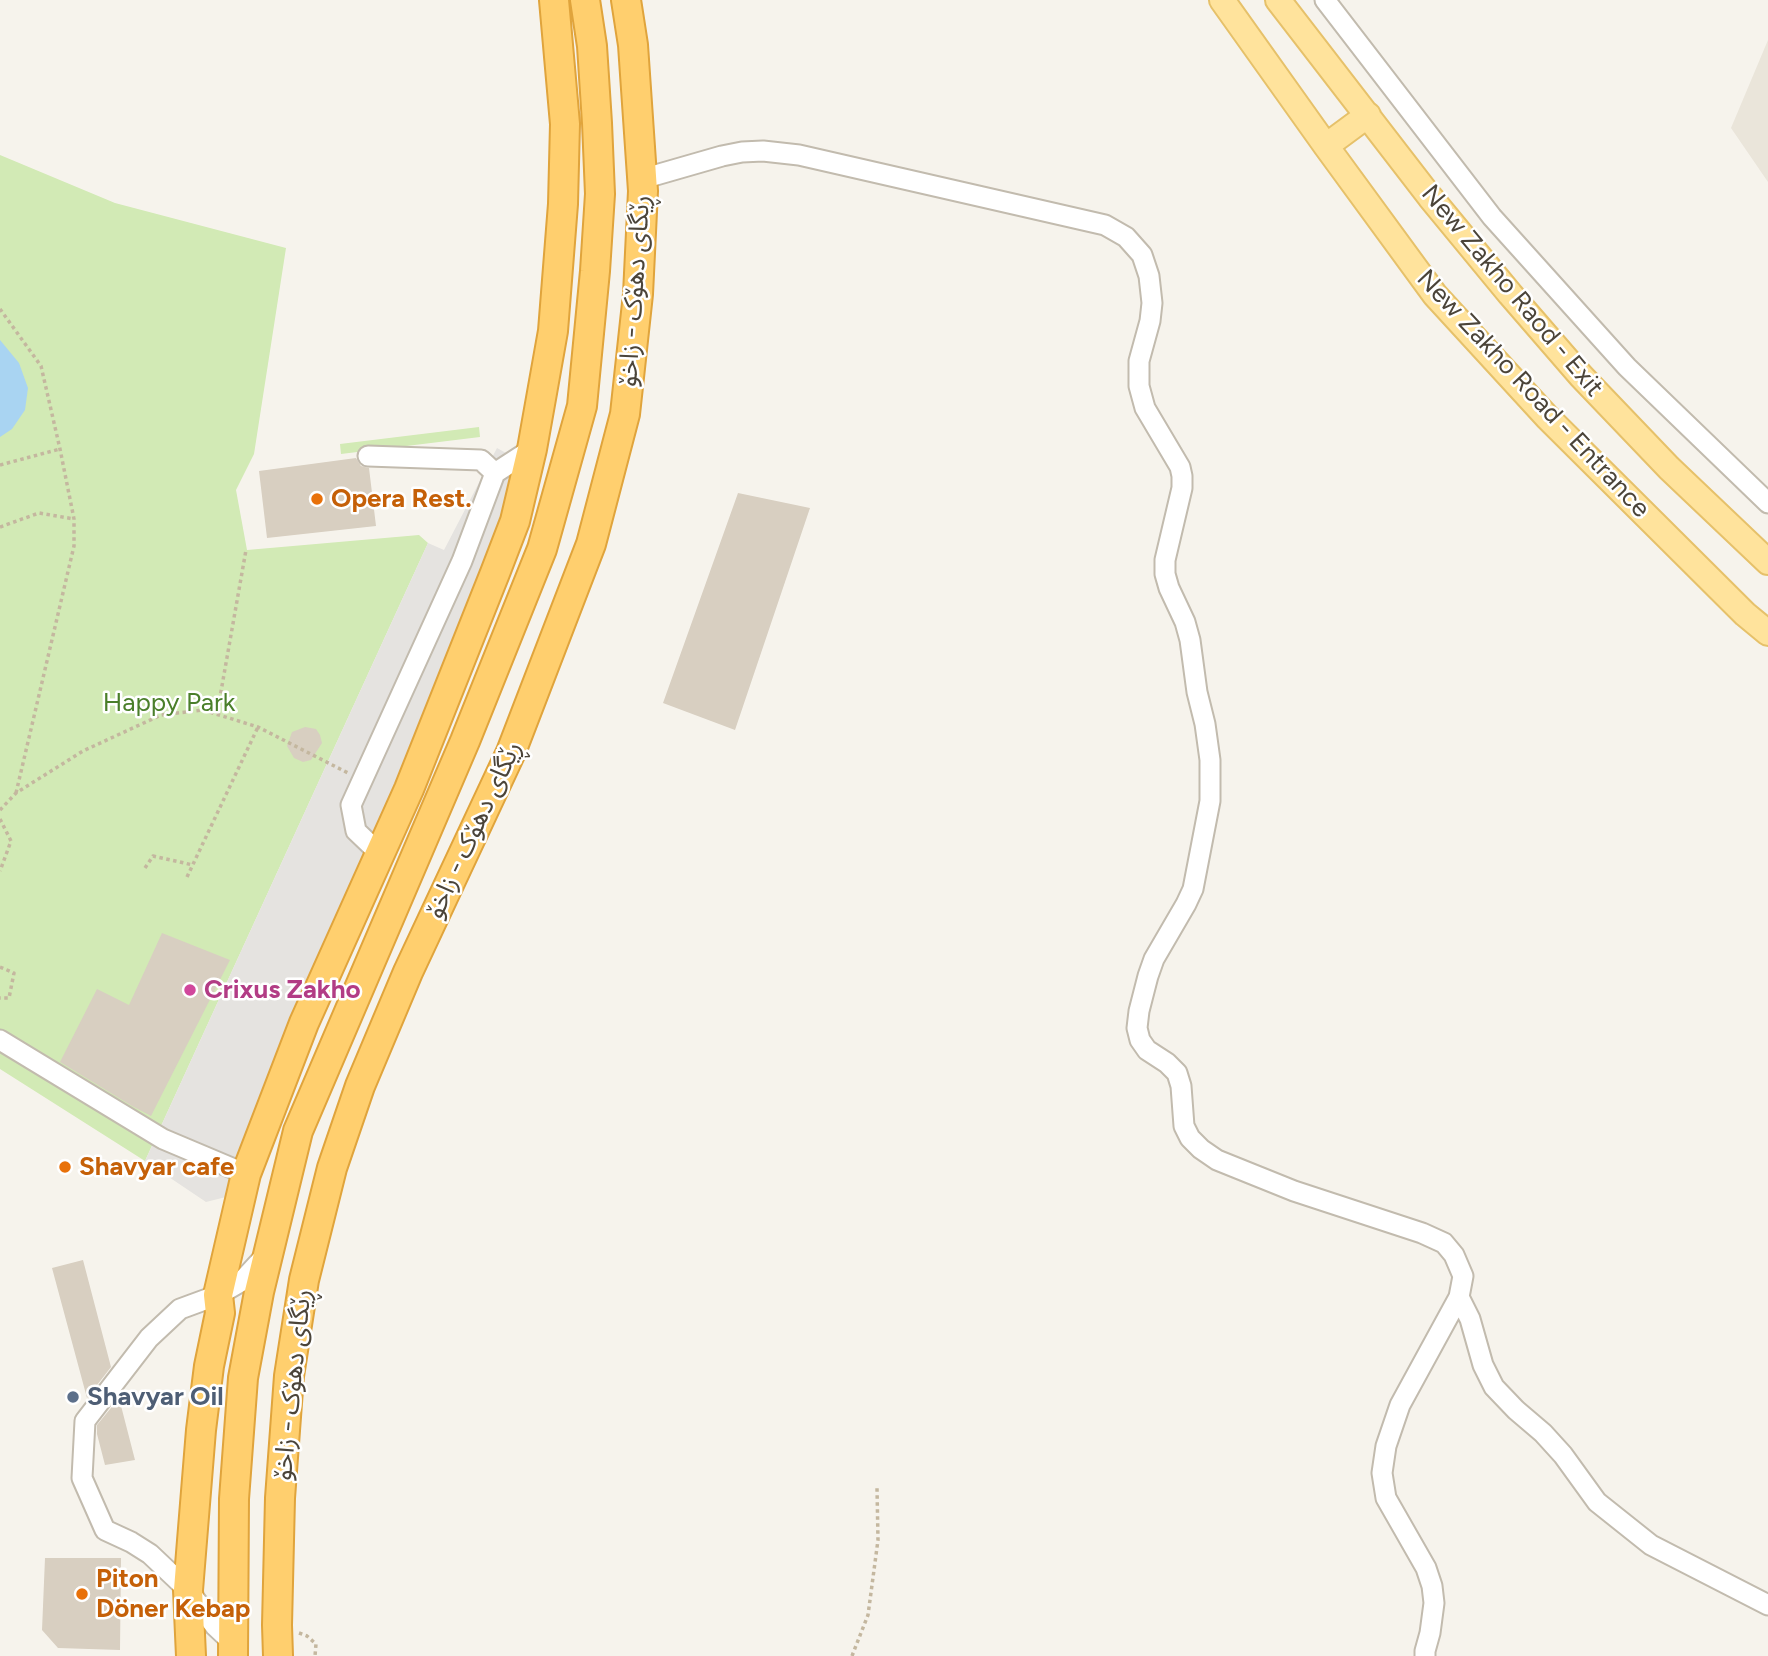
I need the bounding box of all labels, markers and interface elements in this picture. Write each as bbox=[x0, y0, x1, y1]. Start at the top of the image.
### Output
street label: New Zakho Raod - Exit bbox=[1414, 179, 1610, 403]
street label: ڕێگای دهۆک - زاخۆ bbox=[613, 194, 657, 388]
street label: New Zakho Road - Entrance bbox=[1410, 264, 1656, 524]
place label: Opera Rest. bbox=[331, 483, 472, 515]
marker: Opera Rest. bbox=[309, 491, 325, 507]
park label: Happy Park bbox=[103, 687, 235, 719]
street label: ڕێگای دهۆک - زاخۆ bbox=[419, 736, 529, 924]
place label: Crixus Zakho bbox=[204, 974, 361, 1006]
marker: Crixus Zakho bbox=[182, 982, 198, 998]
place label: Shavyar cafe bbox=[79, 1151, 234, 1183]
marker: Shavyar cafe bbox=[57, 1159, 73, 1175]
street label: ڕێگای دهۆک - زاخۆ bbox=[267, 1288, 319, 1482]
place label: Shavyar Oil bbox=[87, 1381, 224, 1413]
marker: Shavyar Oil bbox=[65, 1389, 81, 1405]
place label: Piton Döner Kebap bbox=[96, 1563, 250, 1624]
marker: Piton Döner Kebap bbox=[74, 1586, 90, 1602]

